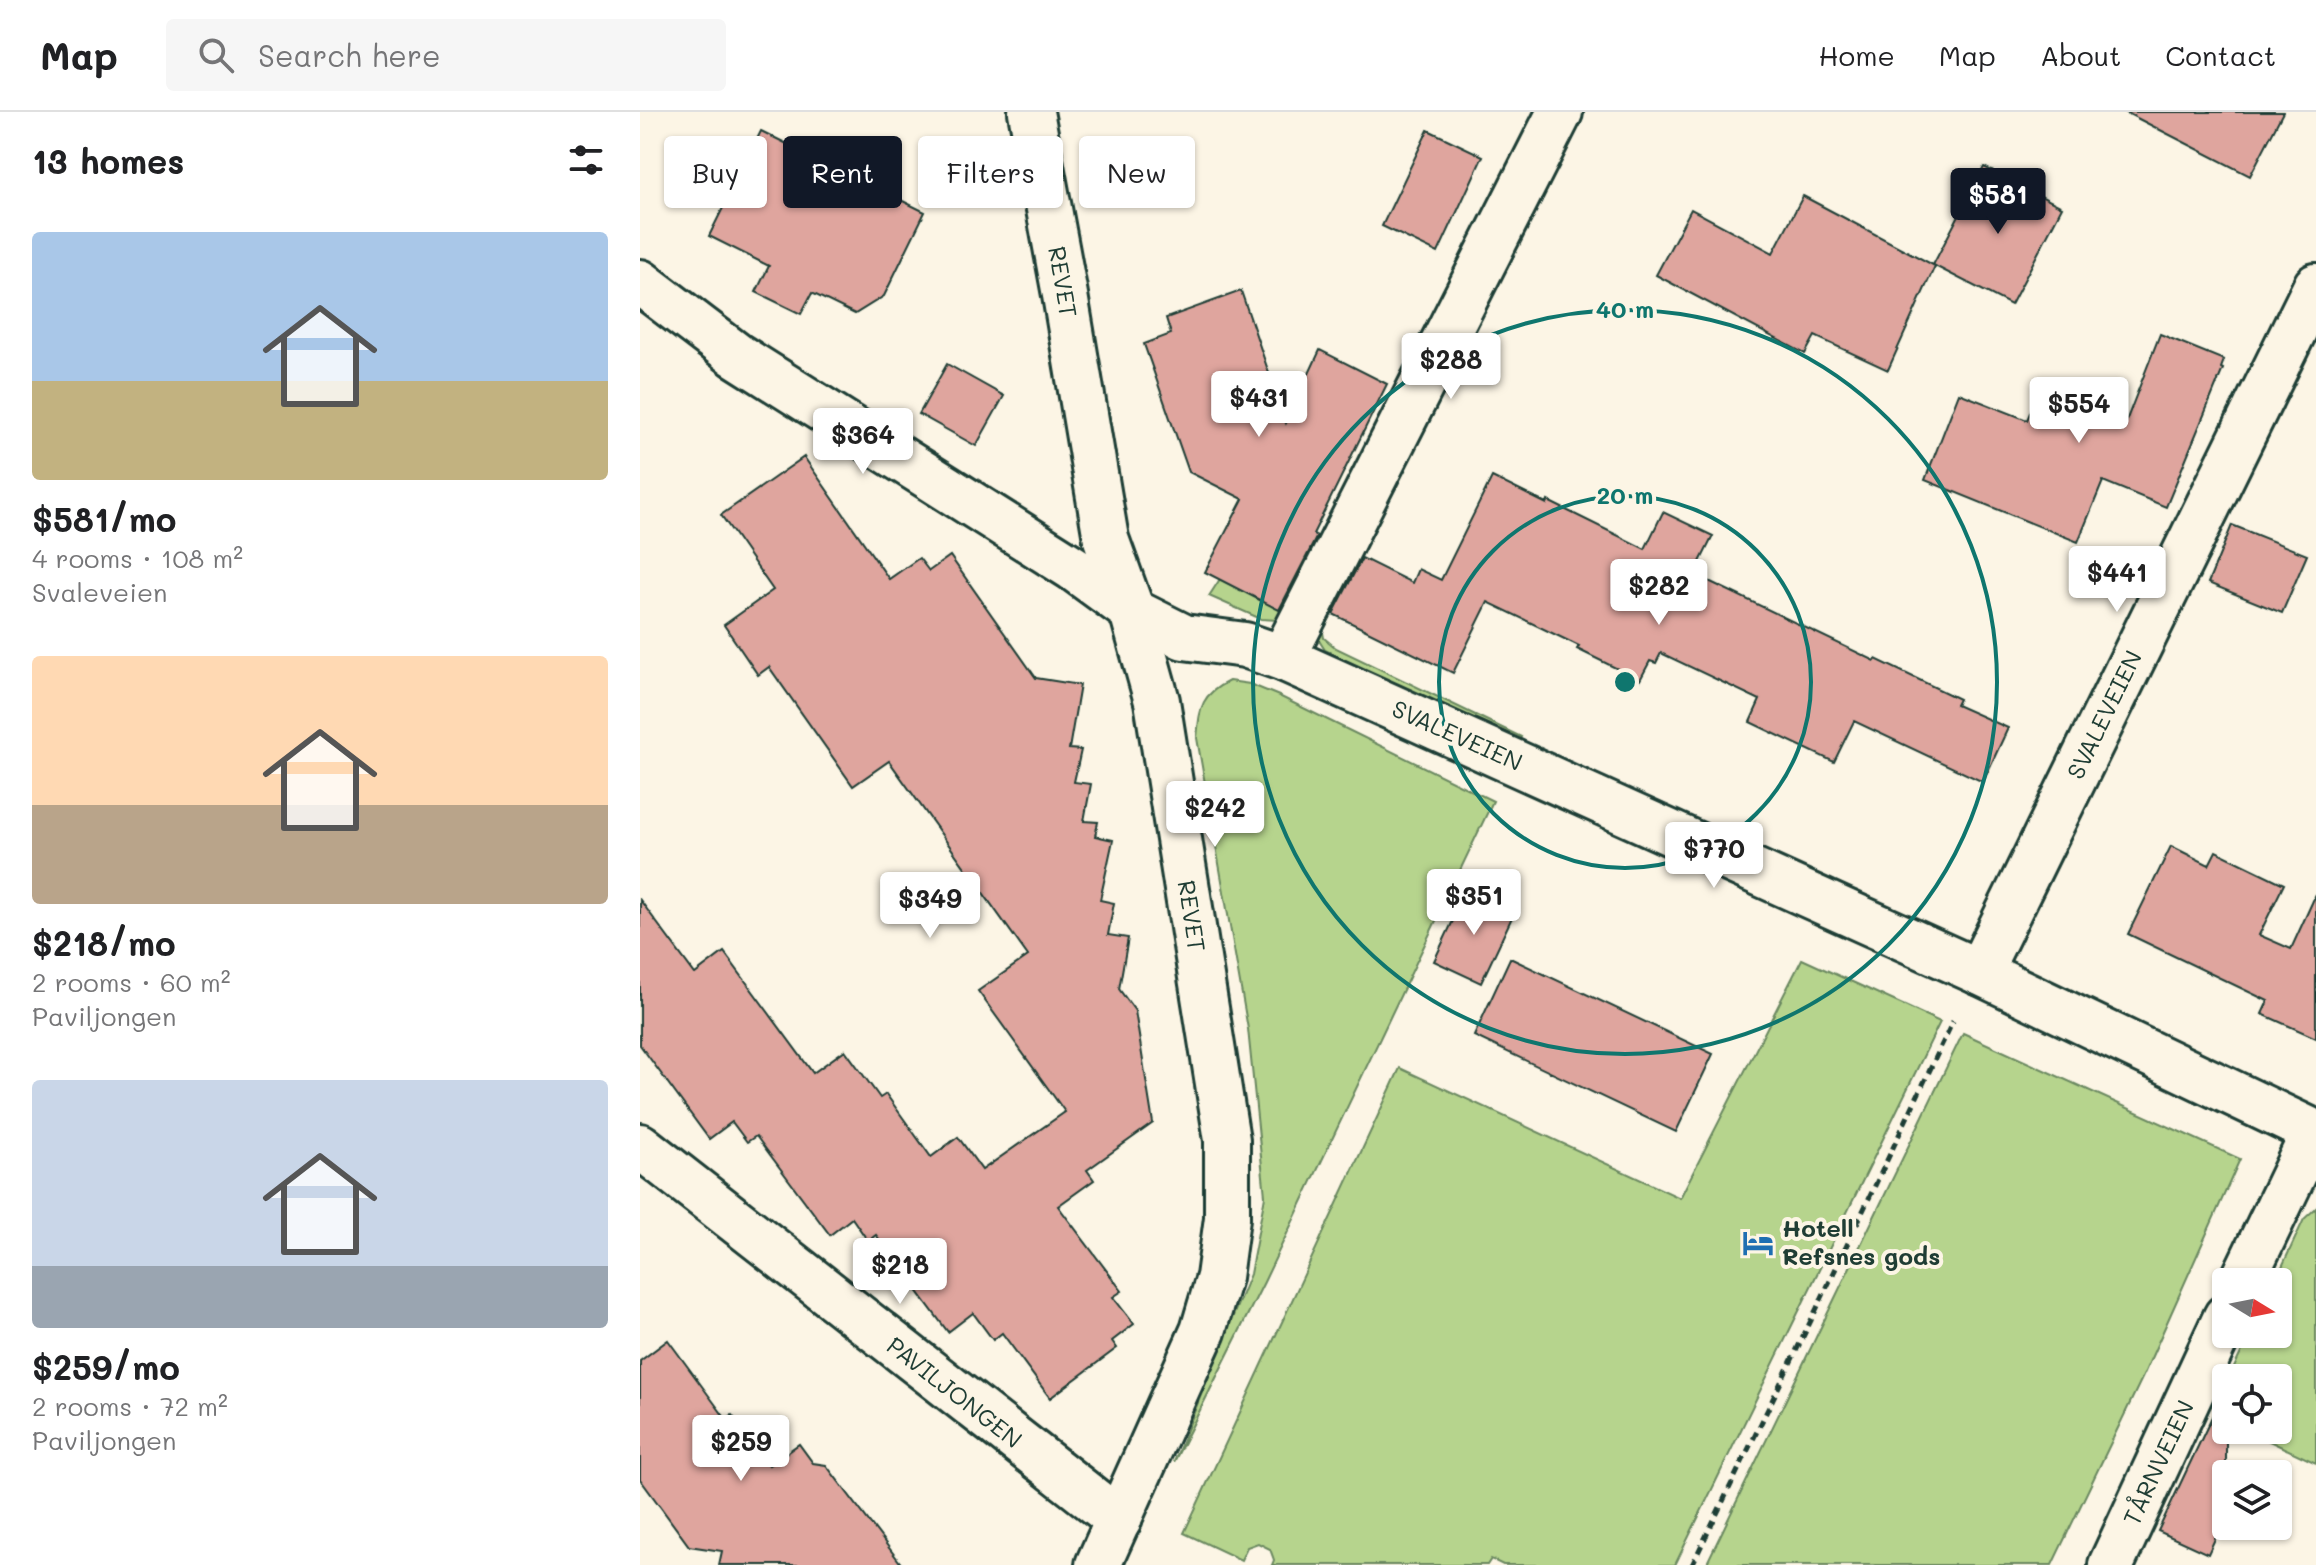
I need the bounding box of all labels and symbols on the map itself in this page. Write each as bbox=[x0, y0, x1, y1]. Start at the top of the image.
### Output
pin: $581 bbox=[1951, 168, 2045, 236]
street label: REVET bbox=[1042, 244, 1085, 320]
text: 40 m bbox=[1596, 293, 1654, 324]
pin: $288 bbox=[1404, 333, 1498, 401]
pin: $431 bbox=[1212, 371, 1306, 439]
pin: $554 bbox=[2032, 377, 2126, 445]
pin: $364 bbox=[816, 408, 910, 476]
text: 20 m bbox=[1597, 479, 1653, 510]
pin: $441 bbox=[2070, 546, 2164, 614]
pin: $282 bbox=[1612, 559, 1706, 627]
street label: SVALEVEIEN bbox=[2059, 645, 2148, 784]
centre of rings bbox=[1611, 668, 1639, 696]
street label: SVALEVEIEN bbox=[1388, 692, 1528, 777]
pin: $242 bbox=[1168, 781, 1262, 849]
pin: $770 bbox=[1667, 822, 1761, 890]
pin: $351 bbox=[1427, 869, 1521, 937]
pin: $349 bbox=[883, 872, 977, 940]
street label: REVET bbox=[1172, 878, 1213, 954]
place label: Hotell Refsnes gods bbox=[1782, 1212, 1940, 1271]
hotel icon: Hotell Refsnes gods bbox=[1741, 1226, 1775, 1260]
pin: $218 bbox=[853, 1238, 947, 1306]
north arrow bbox=[2212, 1268, 2292, 1348]
street label: PAVILJONGEN bbox=[881, 1329, 1029, 1454]
street label: TÅRNVEIEN bbox=[2115, 1395, 2200, 1530]
pin: $259 bbox=[694, 1415, 788, 1483]

